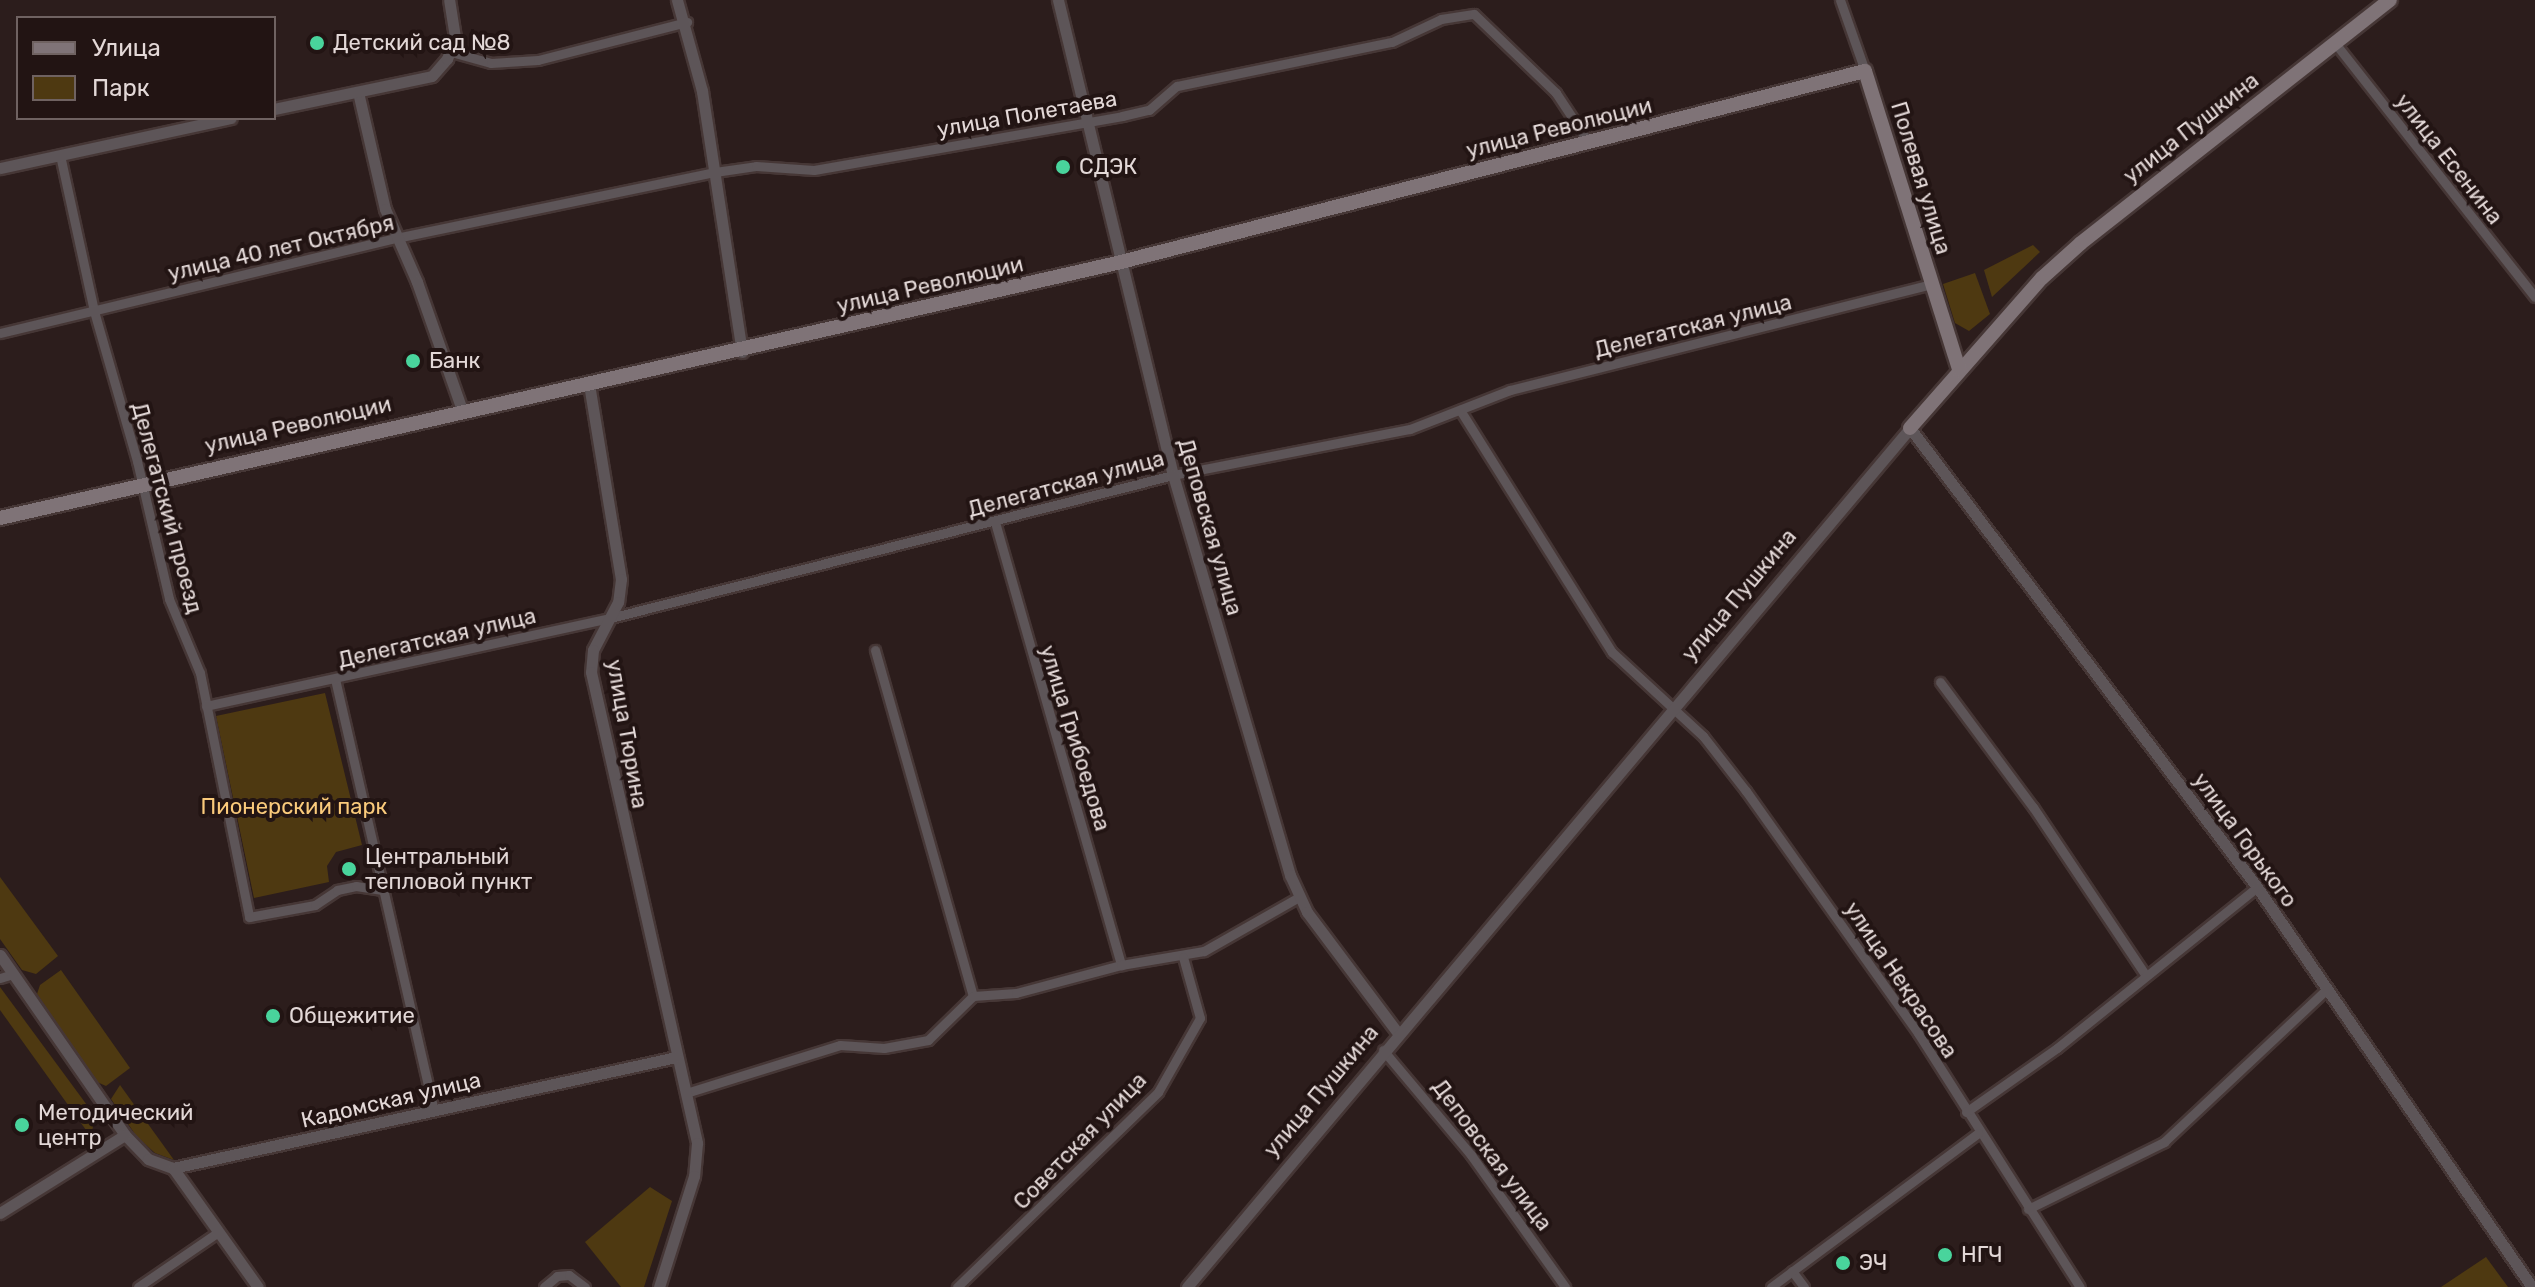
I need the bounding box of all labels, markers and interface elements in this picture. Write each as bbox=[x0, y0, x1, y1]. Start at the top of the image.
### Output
legend bbox=[16, 16, 276, 120]
place label: Детский сад №8 bbox=[333, 30, 511, 56]
text: Улица bbox=[92, 34, 161, 62]
marker: Детский сад №8 bbox=[308, 34, 326, 52]
street label: улица Пушкина bbox=[2118, 67, 2264, 189]
text: Парк bbox=[92, 74, 150, 102]
street label: улица Полетаева bbox=[935, 85, 1119, 143]
street label: улица Есенина bbox=[2390, 88, 2508, 230]
street label: улица Революции bbox=[1463, 92, 1655, 164]
street label: Полевая улица bbox=[1885, 98, 1957, 258]
place label: СДЭК bbox=[1079, 154, 1137, 180]
marker: СДЭК bbox=[1054, 158, 1072, 176]
street label: улица 40 лет Октября bbox=[165, 209, 397, 287]
street label: улица Революции bbox=[834, 251, 1026, 319]
street label: Делегатская улица bbox=[1592, 289, 1794, 363]
place label: Банк bbox=[429, 348, 480, 374]
marker: Банк bbox=[404, 352, 422, 370]
street label: улица Революции bbox=[202, 391, 394, 459]
street label: Делегатский проезд bbox=[126, 400, 208, 616]
street label: Деповская улица bbox=[1172, 436, 1248, 618]
street label: Делегатская улица bbox=[965, 445, 1167, 523]
street label: улица Пушкина bbox=[1676, 524, 1802, 666]
street label: Делегатская улица bbox=[335, 602, 539, 674]
street label: улица Грибоедова bbox=[1034, 642, 1116, 834]
street label: улица Тюрина bbox=[601, 657, 653, 811]
street label: улица Горького bbox=[2187, 768, 2303, 912]
park label: Пионерский парк bbox=[201, 794, 387, 820]
place label: Центральный тепловой пункт bbox=[365, 843, 532, 894]
marker: Центральный тепловой пункт bbox=[340, 860, 358, 878]
street label: улица Некрасова bbox=[1839, 897, 1963, 1063]
place label: Общежитие bbox=[289, 1003, 415, 1029]
marker: Общежитие bbox=[264, 1007, 282, 1025]
street label: улица Пушкина bbox=[1258, 1020, 1384, 1162]
street label: Кадомская улица bbox=[298, 1066, 484, 1134]
street label: Советская улица bbox=[1008, 1067, 1152, 1215]
street label: Деповская улица bbox=[1427, 1074, 1557, 1236]
place label: Методический центр bbox=[38, 1099, 193, 1150]
marker: Методический центр bbox=[13, 1116, 31, 1134]
place label: НГЧ bbox=[1961, 1242, 2003, 1268]
marker: НГЧ bbox=[1936, 1246, 1954, 1264]
place label: ЭЧ bbox=[1859, 1250, 1887, 1276]
marker: ЭЧ bbox=[1834, 1254, 1852, 1272]

